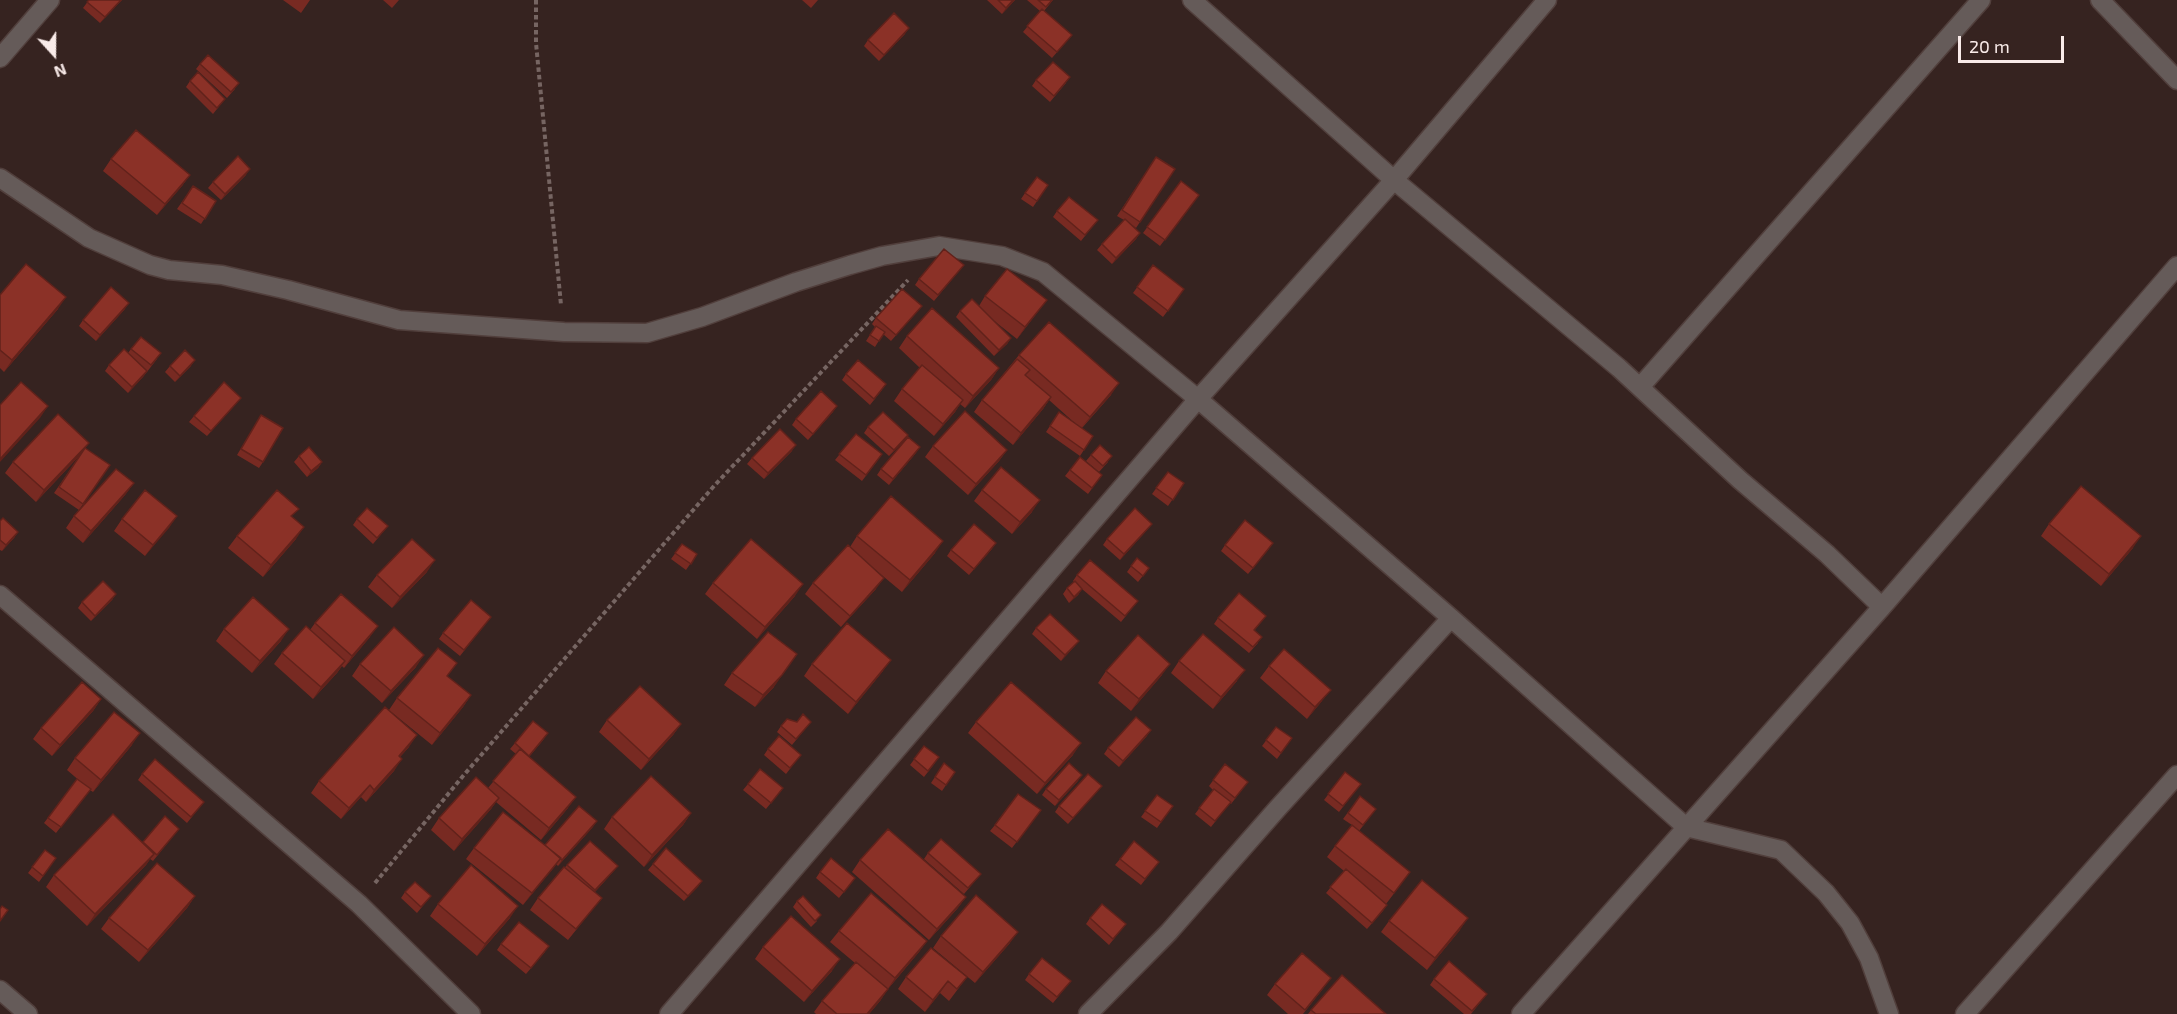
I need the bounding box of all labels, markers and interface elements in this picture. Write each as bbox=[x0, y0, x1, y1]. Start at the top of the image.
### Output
north arrow bbox=[24, 24, 84, 84]
scale bar bbox=[1961, 24, 2068, 62]
text: 20 m bbox=[1969, 35, 2010, 57]
text: N bbox=[52, 60, 69, 82]

